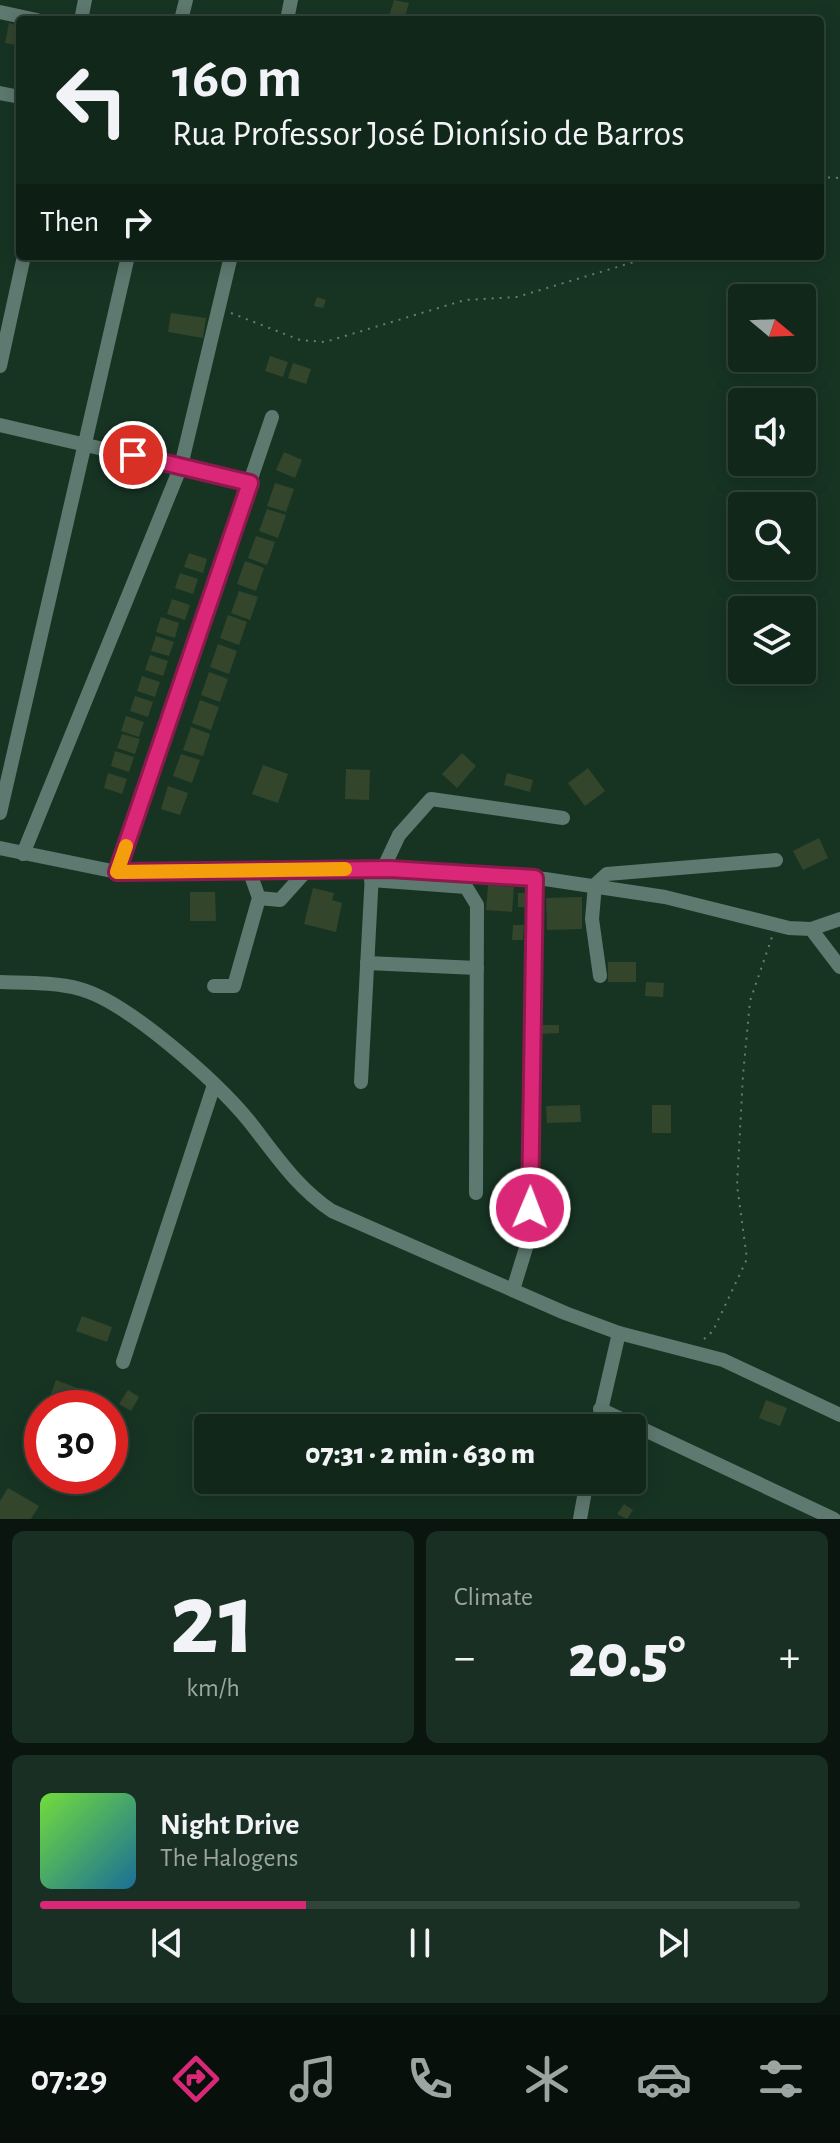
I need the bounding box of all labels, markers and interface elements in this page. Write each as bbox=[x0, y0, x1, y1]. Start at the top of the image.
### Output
icon: left bbox=[40, 48, 144, 152]
text: 160 m bbox=[172, 51, 302, 107]
text: Rua Professor José Dionísio de Barros bbox=[172, 116, 685, 152]
icon: right bbox=[115, 200, 159, 244]
text: Then bbox=[40, 207, 99, 237]
north arrow bbox=[728, 284, 816, 372]
map controls bbox=[728, 284, 816, 684]
button: sound bbox=[728, 388, 816, 476]
pin bbox=[99, 421, 167, 489]
icon: arrive bbox=[111, 433, 155, 477]
button: search bbox=[728, 492, 816, 580]
button: layers bbox=[728, 596, 816, 684]
position arrow bbox=[488, 1166, 572, 1250]
speed limit sign: 30 bbox=[24, 1390, 128, 1494]
text: 07:31 · 2 min · 630 m bbox=[305, 1439, 535, 1469]
text: 21 bbox=[170, 1569, 256, 1673]
text: Climate bbox=[454, 1584, 533, 1610]
text: 20.5° bbox=[568, 1628, 686, 1688]
text: − bbox=[454, 1636, 475, 1680]
text: + bbox=[779, 1636, 800, 1680]
text: km/h bbox=[186, 1675, 240, 1701]
text: Night Drive bbox=[160, 1810, 299, 1840]
text: The Halogens bbox=[160, 1845, 298, 1871]
icon: previous bbox=[145, 1921, 189, 1965]
icon: pause bbox=[398, 1921, 442, 1965]
icon: next bbox=[651, 1921, 695, 1965]
icon: directions bbox=[168, 2051, 224, 2107]
icon: music bbox=[285, 2051, 341, 2107]
icon: phone bbox=[402, 2051, 458, 2107]
icon: climate bbox=[519, 2051, 575, 2107]
icon: car bbox=[636, 2051, 692, 2107]
icon: filters bbox=[753, 2051, 809, 2107]
text: 07:29 bbox=[31, 2061, 107, 2097]

